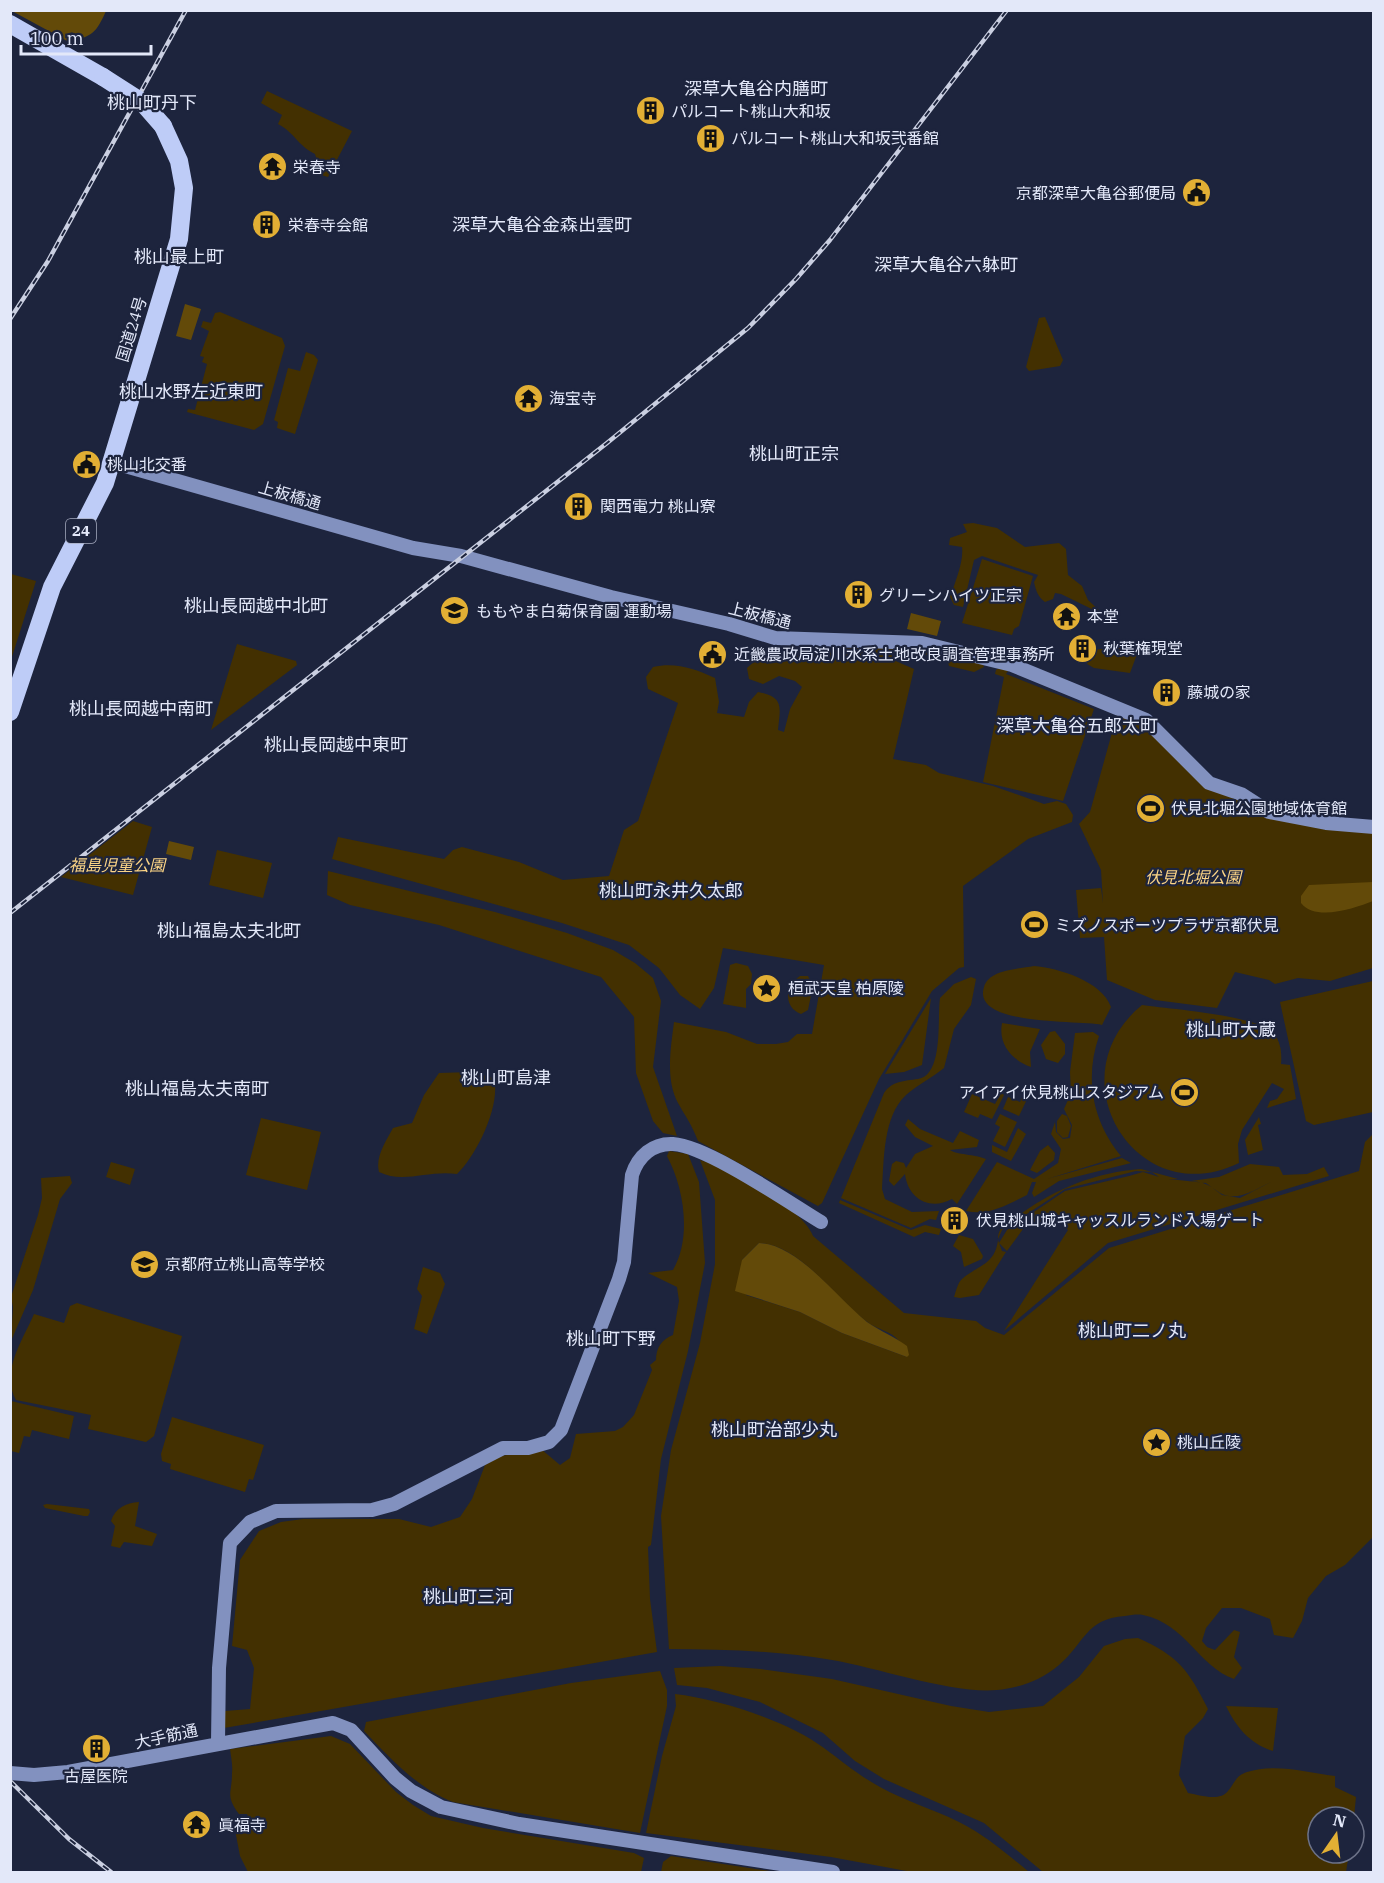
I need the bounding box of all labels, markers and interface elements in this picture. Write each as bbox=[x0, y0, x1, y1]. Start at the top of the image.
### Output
scale bar bbox=[21, 18, 152, 56]
text: 100 m bbox=[30, 27, 84, 50]
district label: 深草大亀谷内膳町 bbox=[684, 77, 828, 100]
district label: 桃山町丹下 bbox=[107, 91, 197, 114]
building icon: パルコート桃山大和坂 bbox=[634, 95, 666, 127]
place label: パルコート桃山大和坂 bbox=[671, 101, 831, 121]
building icon: パルコート桃山大和坂弐番館 bbox=[694, 122, 726, 154]
place label: パルコート桃山大和坂弐番館 bbox=[731, 128, 939, 148]
temple icon: 栄春寺 bbox=[256, 151, 288, 183]
place label: 栄春寺 bbox=[293, 157, 341, 177]
public building icon: 京都深草大亀谷郵便局 bbox=[1181, 177, 1213, 209]
place label: 京都深草大亀谷郵便局 bbox=[1016, 183, 1176, 203]
building icon: 栄春寺会館 bbox=[251, 209, 283, 241]
district label: 深草大亀谷金森出雲町 bbox=[452, 213, 632, 236]
place label: 栄春寺会館 bbox=[288, 215, 368, 235]
district label: 桃山最上町 bbox=[134, 245, 224, 268]
district label: 深草大亀谷六躰町 bbox=[874, 253, 1018, 276]
street label: 国道24号 bbox=[112, 294, 150, 364]
district label: 桃山水野左近東町 bbox=[119, 380, 263, 403]
temple icon: 海宝寺 bbox=[512, 382, 544, 414]
place label: 海宝寺 bbox=[549, 388, 597, 408]
district label: 桃山町正宗 bbox=[749, 442, 839, 465]
public building icon: 桃山北交番 bbox=[70, 448, 102, 480]
place label: 桃山北交番 bbox=[107, 454, 187, 474]
street label: 上板橋通 bbox=[256, 477, 324, 513]
building icon: 関西電力 桃山寮 bbox=[563, 490, 595, 522]
place label: 関西電力 桃山寮 bbox=[600, 496, 716, 516]
road number: 24 bbox=[66, 519, 96, 543]
building icon: グリーンハイツ正宗 bbox=[842, 579, 874, 611]
place label: グリーンハイツ正宗 bbox=[879, 585, 1022, 605]
district label: 桃山長岡越中北町 bbox=[184, 594, 328, 617]
school or university icon: ももやま白菊保育園 運動場 bbox=[439, 595, 471, 627]
street label: 上板橋通 bbox=[727, 598, 793, 632]
temple icon: 本堂 bbox=[1050, 600, 1082, 632]
place label: ももやま白菊保育園 運動場 bbox=[476, 601, 672, 621]
place label: 本堂 bbox=[1087, 606, 1119, 626]
building icon: 秋葉権現堂 bbox=[1066, 632, 1098, 664]
public building icon: 近畿農政局淀川水系土地改良調査管理事務所 bbox=[697, 638, 729, 670]
place label: 秋葉権現堂 bbox=[1103, 638, 1183, 658]
place label: 近畿農政局淀川水系土地改良調査管理事務所 bbox=[734, 644, 1054, 664]
building icon: 藤城の家 bbox=[1150, 676, 1182, 708]
place label: 藤城の家 bbox=[1187, 682, 1251, 702]
district label: 桃山長岡越中南町 bbox=[69, 697, 213, 720]
district label: 深草大亀谷五郎太町 bbox=[996, 714, 1158, 737]
district label: 桃山長岡越中東町 bbox=[264, 733, 408, 756]
sports icon: 伏見北堀公園地域体育館 bbox=[1134, 792, 1166, 824]
place label: 伏見北堀公園地域体育館 bbox=[1171, 798, 1347, 818]
park label: 福島児童公園 bbox=[69, 855, 167, 875]
park label: 伏見北堀公園 bbox=[1145, 867, 1243, 887]
district label: 桃山町永井久太郎 bbox=[599, 879, 743, 902]
sports icon: ミズノスポーツプラザ京都伏見 bbox=[1018, 909, 1050, 941]
place label: ミズノスポーツプラザ京都伏見 bbox=[1055, 915, 1279, 935]
district label: 桃山福島太夫北町 bbox=[157, 919, 301, 942]
place icon: 桓武天皇 柏原陵 bbox=[751, 972, 783, 1004]
place label: 桓武天皇 柏原陵 bbox=[788, 978, 904, 998]
district label: 桃山町大蔵 bbox=[1186, 1018, 1276, 1041]
district label: 桃山町島津 bbox=[461, 1066, 551, 1089]
sports icon: アイアイ伏見桃山スタジアム bbox=[1169, 1076, 1201, 1108]
district label: 桃山福島太夫南町 bbox=[125, 1077, 269, 1100]
place label: アイアイ伏見桃山スタジアム bbox=[959, 1082, 1164, 1102]
building icon: 伏見桃山城キャッスルランド入場ゲート bbox=[939, 1204, 971, 1236]
place label: 伏見桃山城キャッスルランド入場ゲート bbox=[976, 1210, 1264, 1230]
school or university icon: 京都府立桃山高等学校 bbox=[128, 1248, 160, 1280]
place label: 京都府立桃山高等学校 bbox=[165, 1254, 325, 1274]
district label: 桃山町二ノ丸 bbox=[1078, 1319, 1186, 1342]
district label: 桃山町下野 bbox=[566, 1327, 656, 1350]
district label: 桃山町治部少丸 bbox=[711, 1418, 837, 1441]
place icon: 桃山丘陵 bbox=[1140, 1426, 1172, 1458]
place label: 桃山丘陵 bbox=[1177, 1432, 1241, 1452]
district label: 桃山町三河 bbox=[423, 1585, 513, 1608]
street label: 大手筋通 bbox=[133, 1720, 199, 1752]
building icon: 古屋医院 bbox=[80, 1732, 112, 1764]
place label: 古屋医院 bbox=[64, 1766, 128, 1786]
north arrow bbox=[1306, 1805, 1366, 1865]
temple icon: 眞福寺 bbox=[181, 1809, 213, 1841]
text: N bbox=[1331, 1809, 1348, 1832]
place label: 眞福寺 bbox=[218, 1815, 266, 1835]

